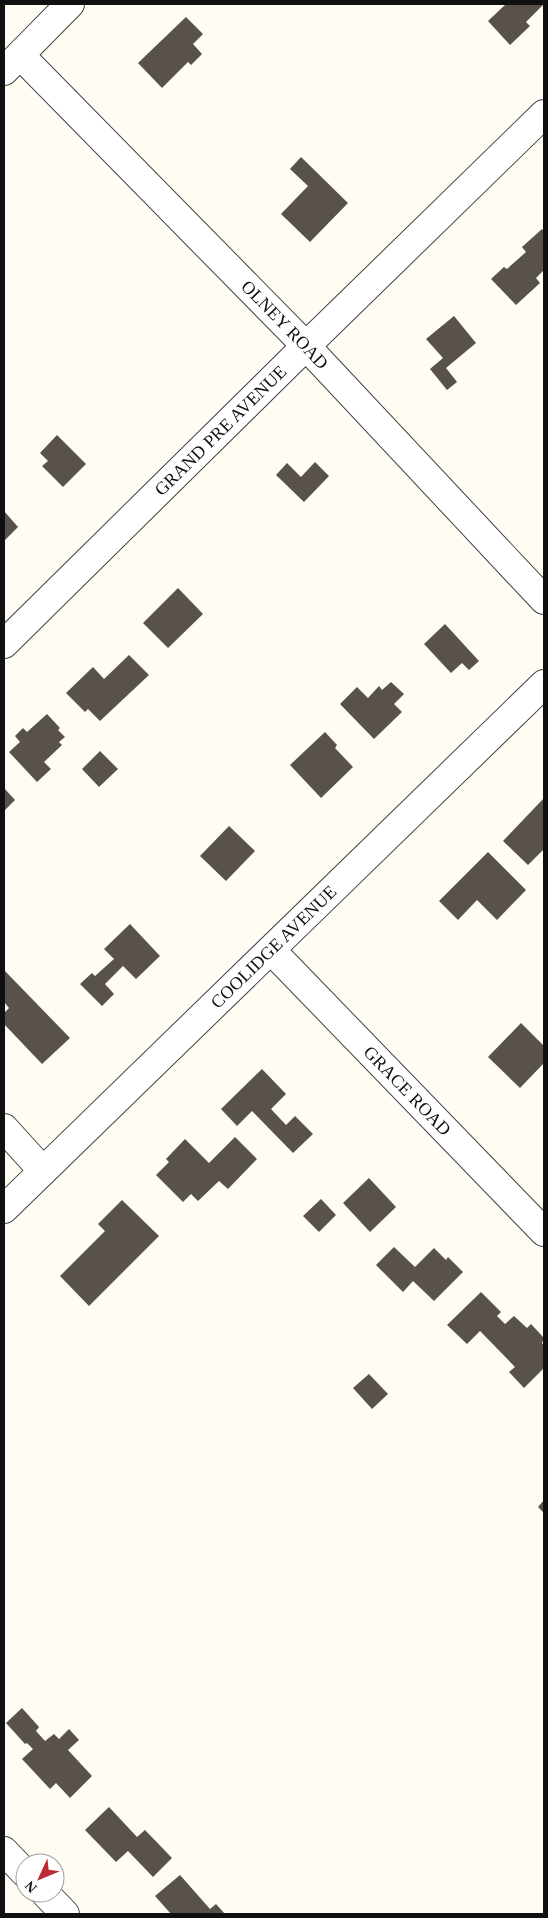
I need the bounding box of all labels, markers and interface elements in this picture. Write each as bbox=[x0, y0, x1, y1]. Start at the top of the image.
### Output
street label: OLNEY ROAD bbox=[237, 276, 332, 373]
street label: GRAND PRE AVENUE bbox=[150, 361, 290, 500]
street label: COOLIDGE AVENUE bbox=[207, 881, 341, 1012]
street label: GRACE ROAD bbox=[360, 1042, 455, 1140]
north arrow bbox=[15, 1853, 65, 1903]
text: N bbox=[22, 1878, 40, 1896]

